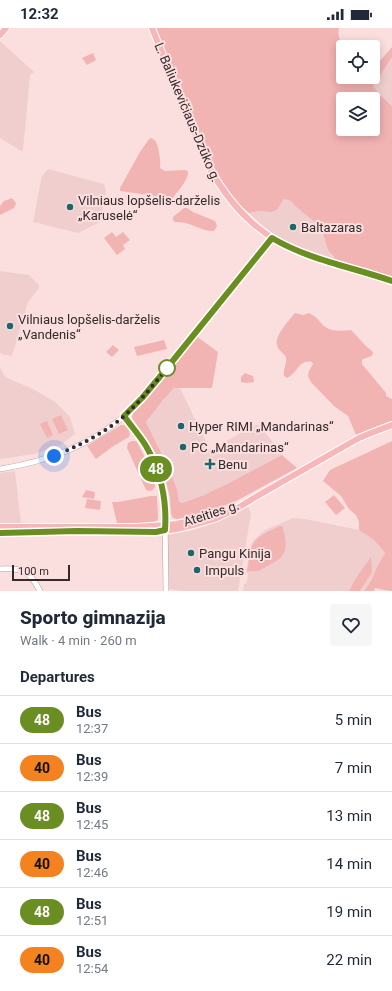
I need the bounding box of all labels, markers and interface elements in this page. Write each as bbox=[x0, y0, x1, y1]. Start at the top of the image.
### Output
text: 12:32 bbox=[20, 5, 59, 23]
street label: L. Baliukevičiaus-Dzūko g. bbox=[151, 40, 224, 184]
map controls bbox=[336, 40, 380, 136]
button: locate bbox=[336, 40, 380, 84]
button: layers bbox=[336, 92, 380, 136]
place label: Vilniaus lopšelis-darželis „Karuselė“ bbox=[78, 193, 221, 223]
marker: Vilniaus lopšelis-darželis „Karuselė“ bbox=[65, 202, 75, 212]
place label: Baltazaras bbox=[301, 220, 362, 235]
marker: Baltazaras bbox=[288, 222, 298, 232]
place label: Vilniaus lopšelis-darželis „Vandenis“ bbox=[18, 312, 161, 342]
marker: Vilniaus lopšelis-darželis „Vandenis“ bbox=[5, 321, 15, 331]
unlabelled marker bbox=[158, 359, 176, 377]
place label: Hyper RIMI „Mandarinas“ bbox=[189, 419, 334, 434]
marker: Hyper RIMI „Mandarinas“ bbox=[176, 421, 186, 431]
place label: PC „Mandarinas“ bbox=[191, 440, 289, 455]
marker: PC „Mandarinas“ bbox=[178, 442, 188, 452]
your location bbox=[44, 446, 64, 466]
line badge: 48 bbox=[138, 456, 174, 482]
place label: Benu bbox=[218, 457, 247, 472]
marker: Benu bbox=[205, 459, 215, 469]
text: 48 bbox=[148, 461, 164, 477]
street label: Ateities g. bbox=[181, 497, 241, 530]
place label: Pangu Kinija bbox=[199, 546, 271, 561]
marker: Pangu Kinija bbox=[186, 548, 196, 558]
scale bar bbox=[12, 563, 70, 582]
place label: Impuls bbox=[205, 563, 245, 578]
text: 100 m bbox=[18, 565, 49, 578]
marker: Impuls bbox=[192, 565, 202, 575]
button: heart bbox=[330, 604, 372, 646]
text: Sporto gimnazija bbox=[20, 606, 166, 629]
text: Walk · 4 min · 260 m bbox=[20, 633, 137, 648]
text: Departures bbox=[20, 668, 95, 686]
text: Bus bbox=[76, 703, 102, 721]
text: 5 min bbox=[335, 711, 372, 729]
text: 48 bbox=[34, 712, 50, 728]
text: 12:37 bbox=[76, 721, 108, 736]
text: Bus bbox=[76, 751, 102, 769]
text: 7 min bbox=[335, 759, 372, 777]
text: 40 bbox=[34, 760, 50, 776]
text: 12:39 bbox=[76, 769, 108, 784]
text: Bus bbox=[76, 799, 102, 817]
text: 13 min bbox=[326, 807, 372, 825]
text: 48 bbox=[34, 808, 50, 824]
text: 12:45 bbox=[76, 817, 108, 832]
text: Bus bbox=[76, 847, 102, 865]
text: 14 min bbox=[326, 855, 372, 873]
text: 40 bbox=[34, 856, 50, 872]
text: 12:46 bbox=[76, 865, 108, 880]
text: Bus bbox=[76, 895, 102, 913]
text: 19 min bbox=[326, 903, 372, 921]
text: 48 bbox=[34, 904, 50, 920]
text: 12:51 bbox=[76, 913, 108, 928]
text: Bus bbox=[76, 943, 102, 961]
text: 22 min bbox=[326, 951, 372, 969]
text: 40 bbox=[34, 952, 50, 968]
text: 12:54 bbox=[76, 961, 108, 976]

